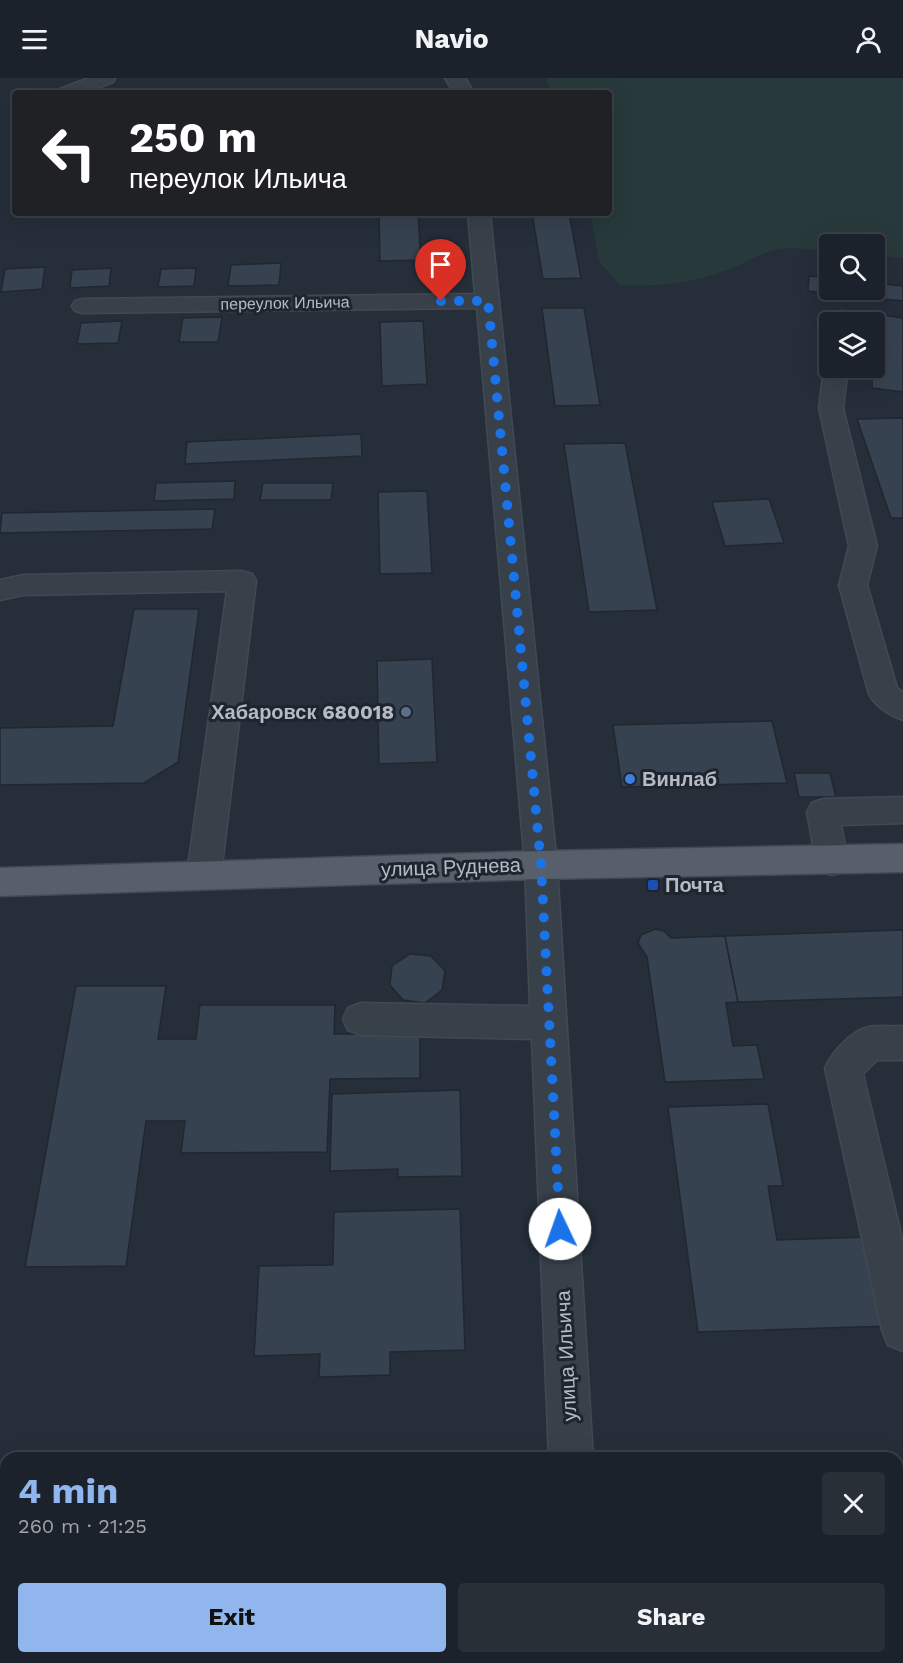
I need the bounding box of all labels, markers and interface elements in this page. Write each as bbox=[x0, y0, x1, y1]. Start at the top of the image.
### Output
icon: menu bbox=[18, 23, 51, 56]
text: Navio bbox=[414, 23, 489, 55]
icon: person bbox=[852, 23, 885, 56]
text: 250 m bbox=[129, 113, 257, 162]
icon: left bbox=[30, 114, 108, 192]
text: переулок Ильича bbox=[129, 163, 347, 195]
map controls bbox=[819, 234, 885, 378]
button: search bbox=[819, 234, 885, 300]
pin bbox=[415, 239, 466, 301]
icon: arrive bbox=[424, 248, 457, 281]
street label: переулок Ильича bbox=[220, 292, 350, 314]
button: layers bbox=[819, 312, 885, 378]
place label: Хабаровск 680018 bbox=[211, 700, 394, 724]
marker: Хабаровск 680018 bbox=[399, 705, 413, 719]
place label: Винлаб bbox=[642, 767, 717, 791]
marker: Винлаб bbox=[623, 772, 637, 786]
street label: улица Руднева bbox=[381, 853, 522, 881]
place label: Почта bbox=[665, 873, 725, 897]
marker: Почта bbox=[646, 878, 660, 892]
position arrow bbox=[528, 1197, 592, 1261]
street label: улица Ильича bbox=[551, 1289, 581, 1422]
text: 4 min bbox=[18, 1470, 118, 1512]
button: close bbox=[822, 1472, 885, 1535]
text: 260 m · 21:25 bbox=[18, 1514, 147, 1538]
button: Exit bbox=[18, 1583, 446, 1652]
button: Share bbox=[458, 1583, 885, 1652]

